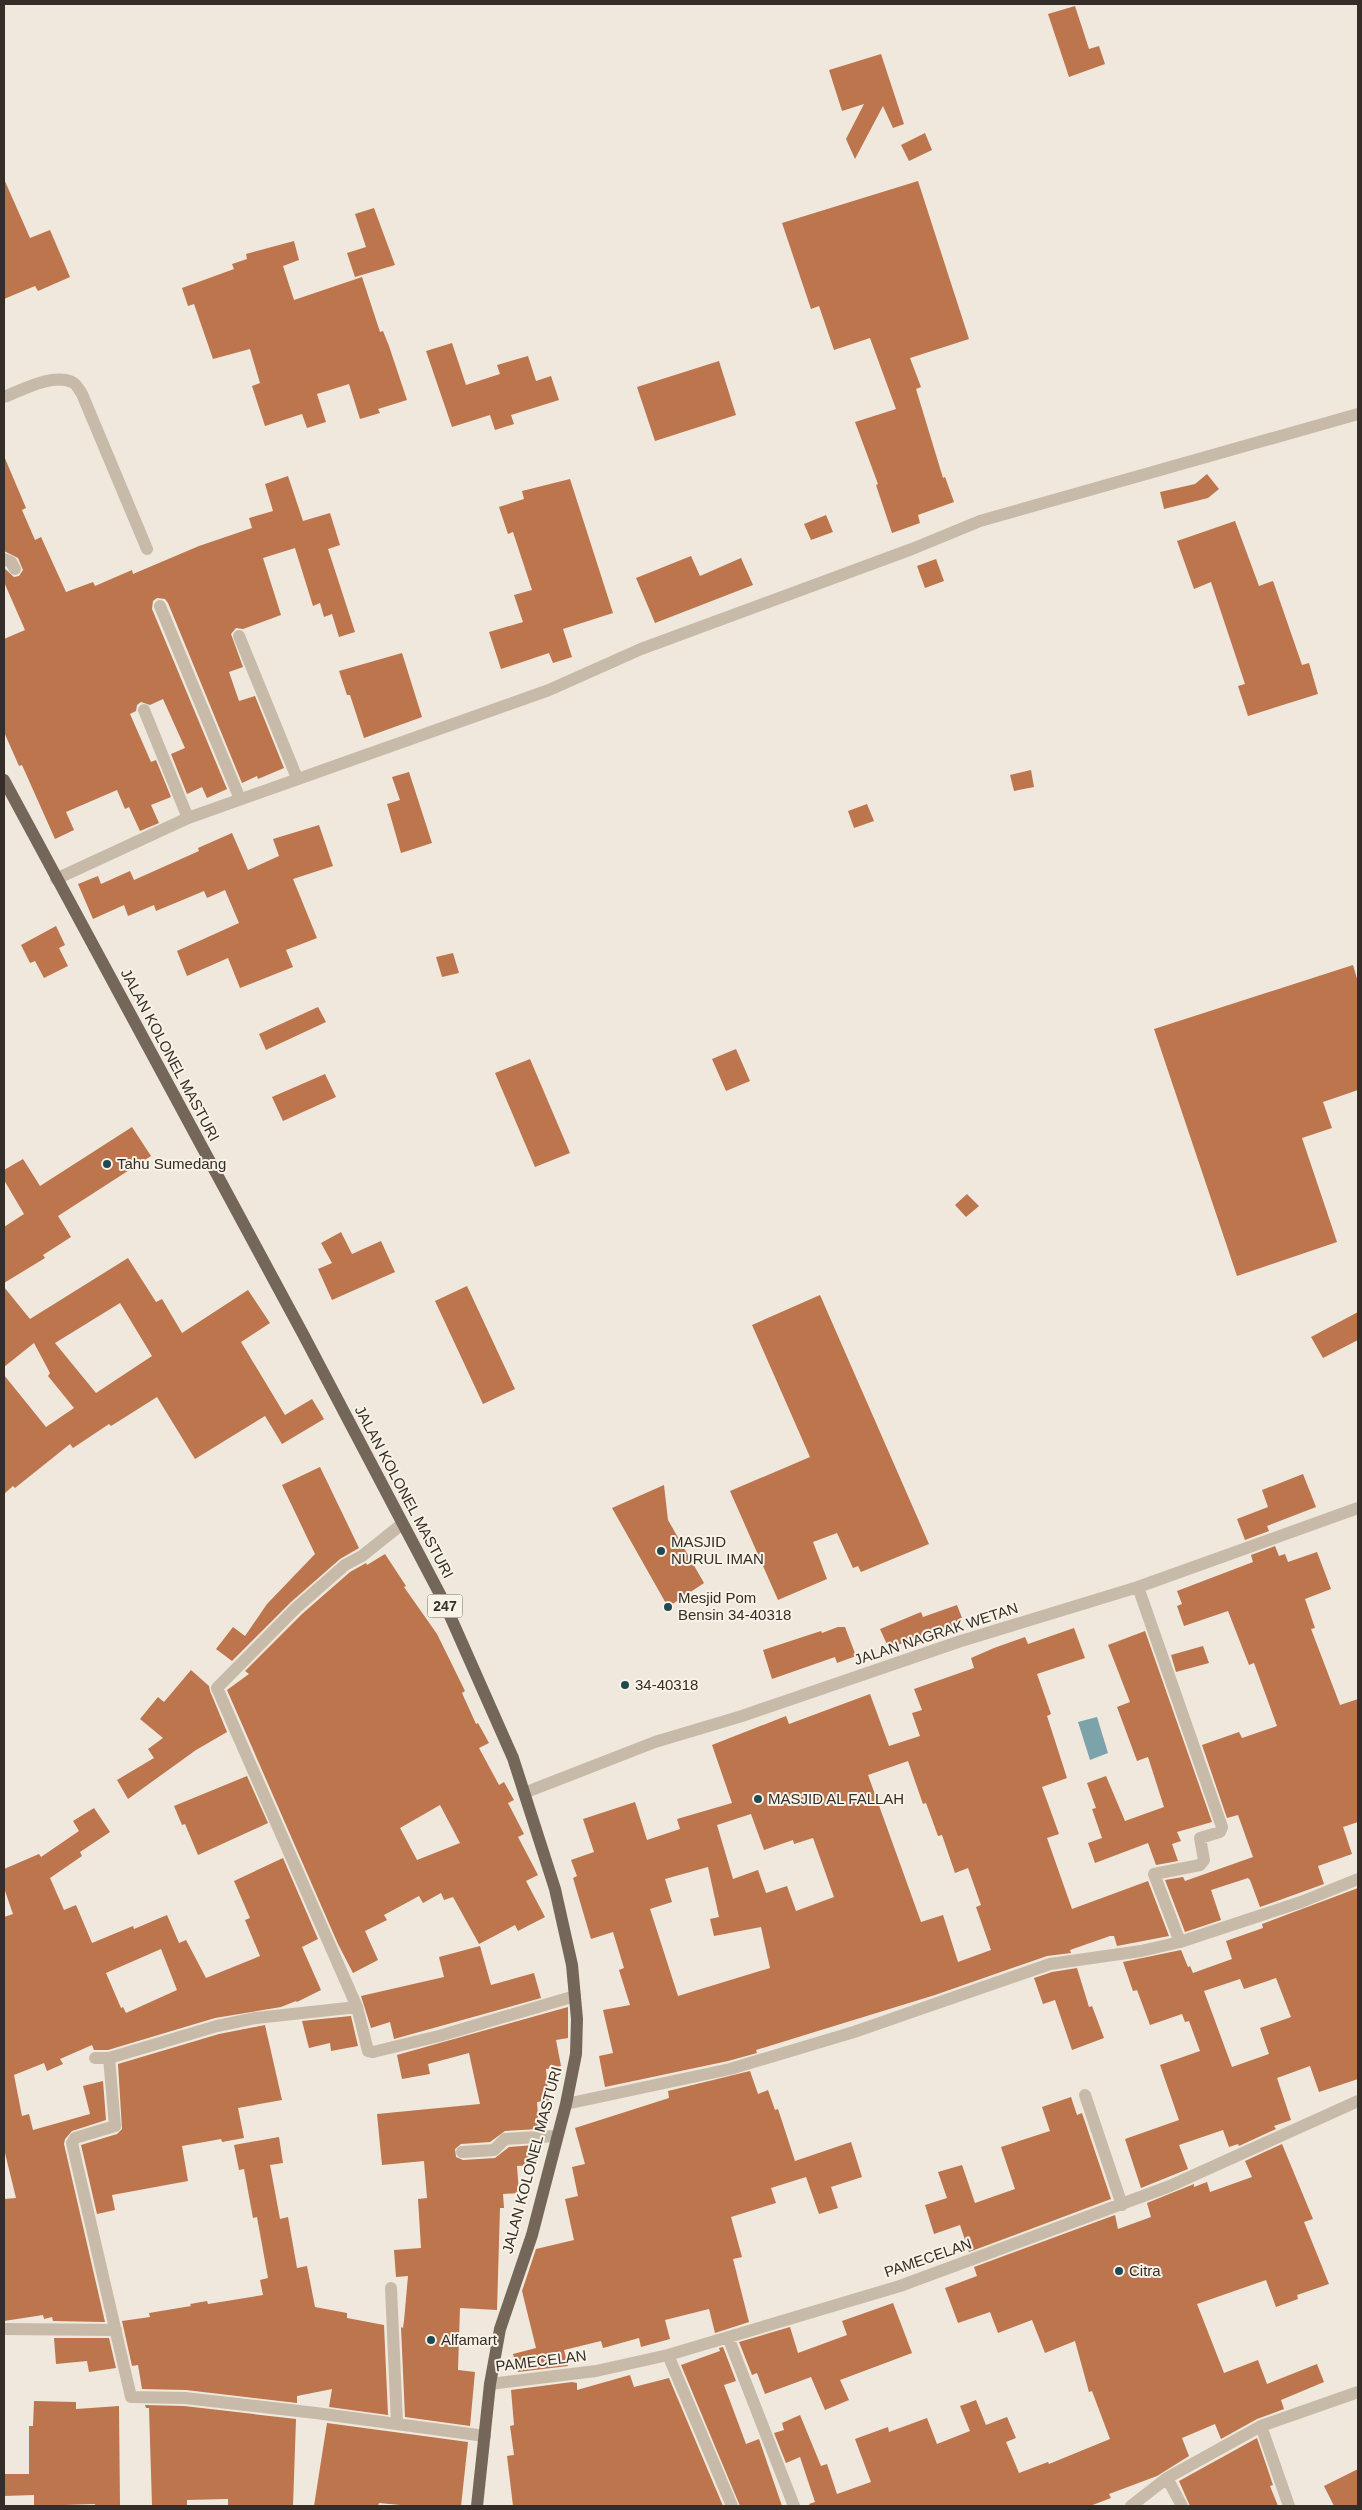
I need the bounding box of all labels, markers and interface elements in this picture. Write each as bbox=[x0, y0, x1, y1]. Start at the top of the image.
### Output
street label: JALAN KOLONEL MASTURI bbox=[118, 966, 223, 1144]
place label: Tahu Sumedang bbox=[117, 1155, 226, 1172]
marker: Tahu Sumedang bbox=[101, 1158, 113, 1170]
street label: JALAN KOLONEL MASTURI bbox=[352, 1403, 457, 1581]
place label: MASJID NURUL IMAN bbox=[671, 1533, 764, 1567]
marker: MASJID NURUL IMAN bbox=[655, 1545, 667, 1557]
place label: Mesjid Pom Bensin 34-40318 bbox=[678, 1589, 791, 1623]
road number: 247 bbox=[428, 1594, 462, 1618]
street label: JALAN NAGRAK WETAN bbox=[852, 1599, 1020, 1668]
marker: Mesjid Pom Bensin 34-40318 bbox=[662, 1601, 674, 1613]
place label: 34-40318 bbox=[635, 1676, 698, 1693]
marker: 34-40318 bbox=[619, 1679, 631, 1691]
place label: MASJID AL FALLAH bbox=[768, 1790, 904, 1807]
marker: MASJID AL FALLAH bbox=[752, 1793, 764, 1805]
street label: JALAN KOLONEL MASTURI bbox=[498, 2065, 565, 2255]
street label: PAMECELAN bbox=[882, 2235, 974, 2280]
place label: Citra bbox=[1129, 2262, 1161, 2279]
marker: Citra bbox=[1113, 2265, 1125, 2277]
place label: Alfamart bbox=[441, 2331, 498, 2348]
marker: Alfamart bbox=[425, 2334, 437, 2346]
street label: PAMECELAN bbox=[495, 2346, 587, 2375]

